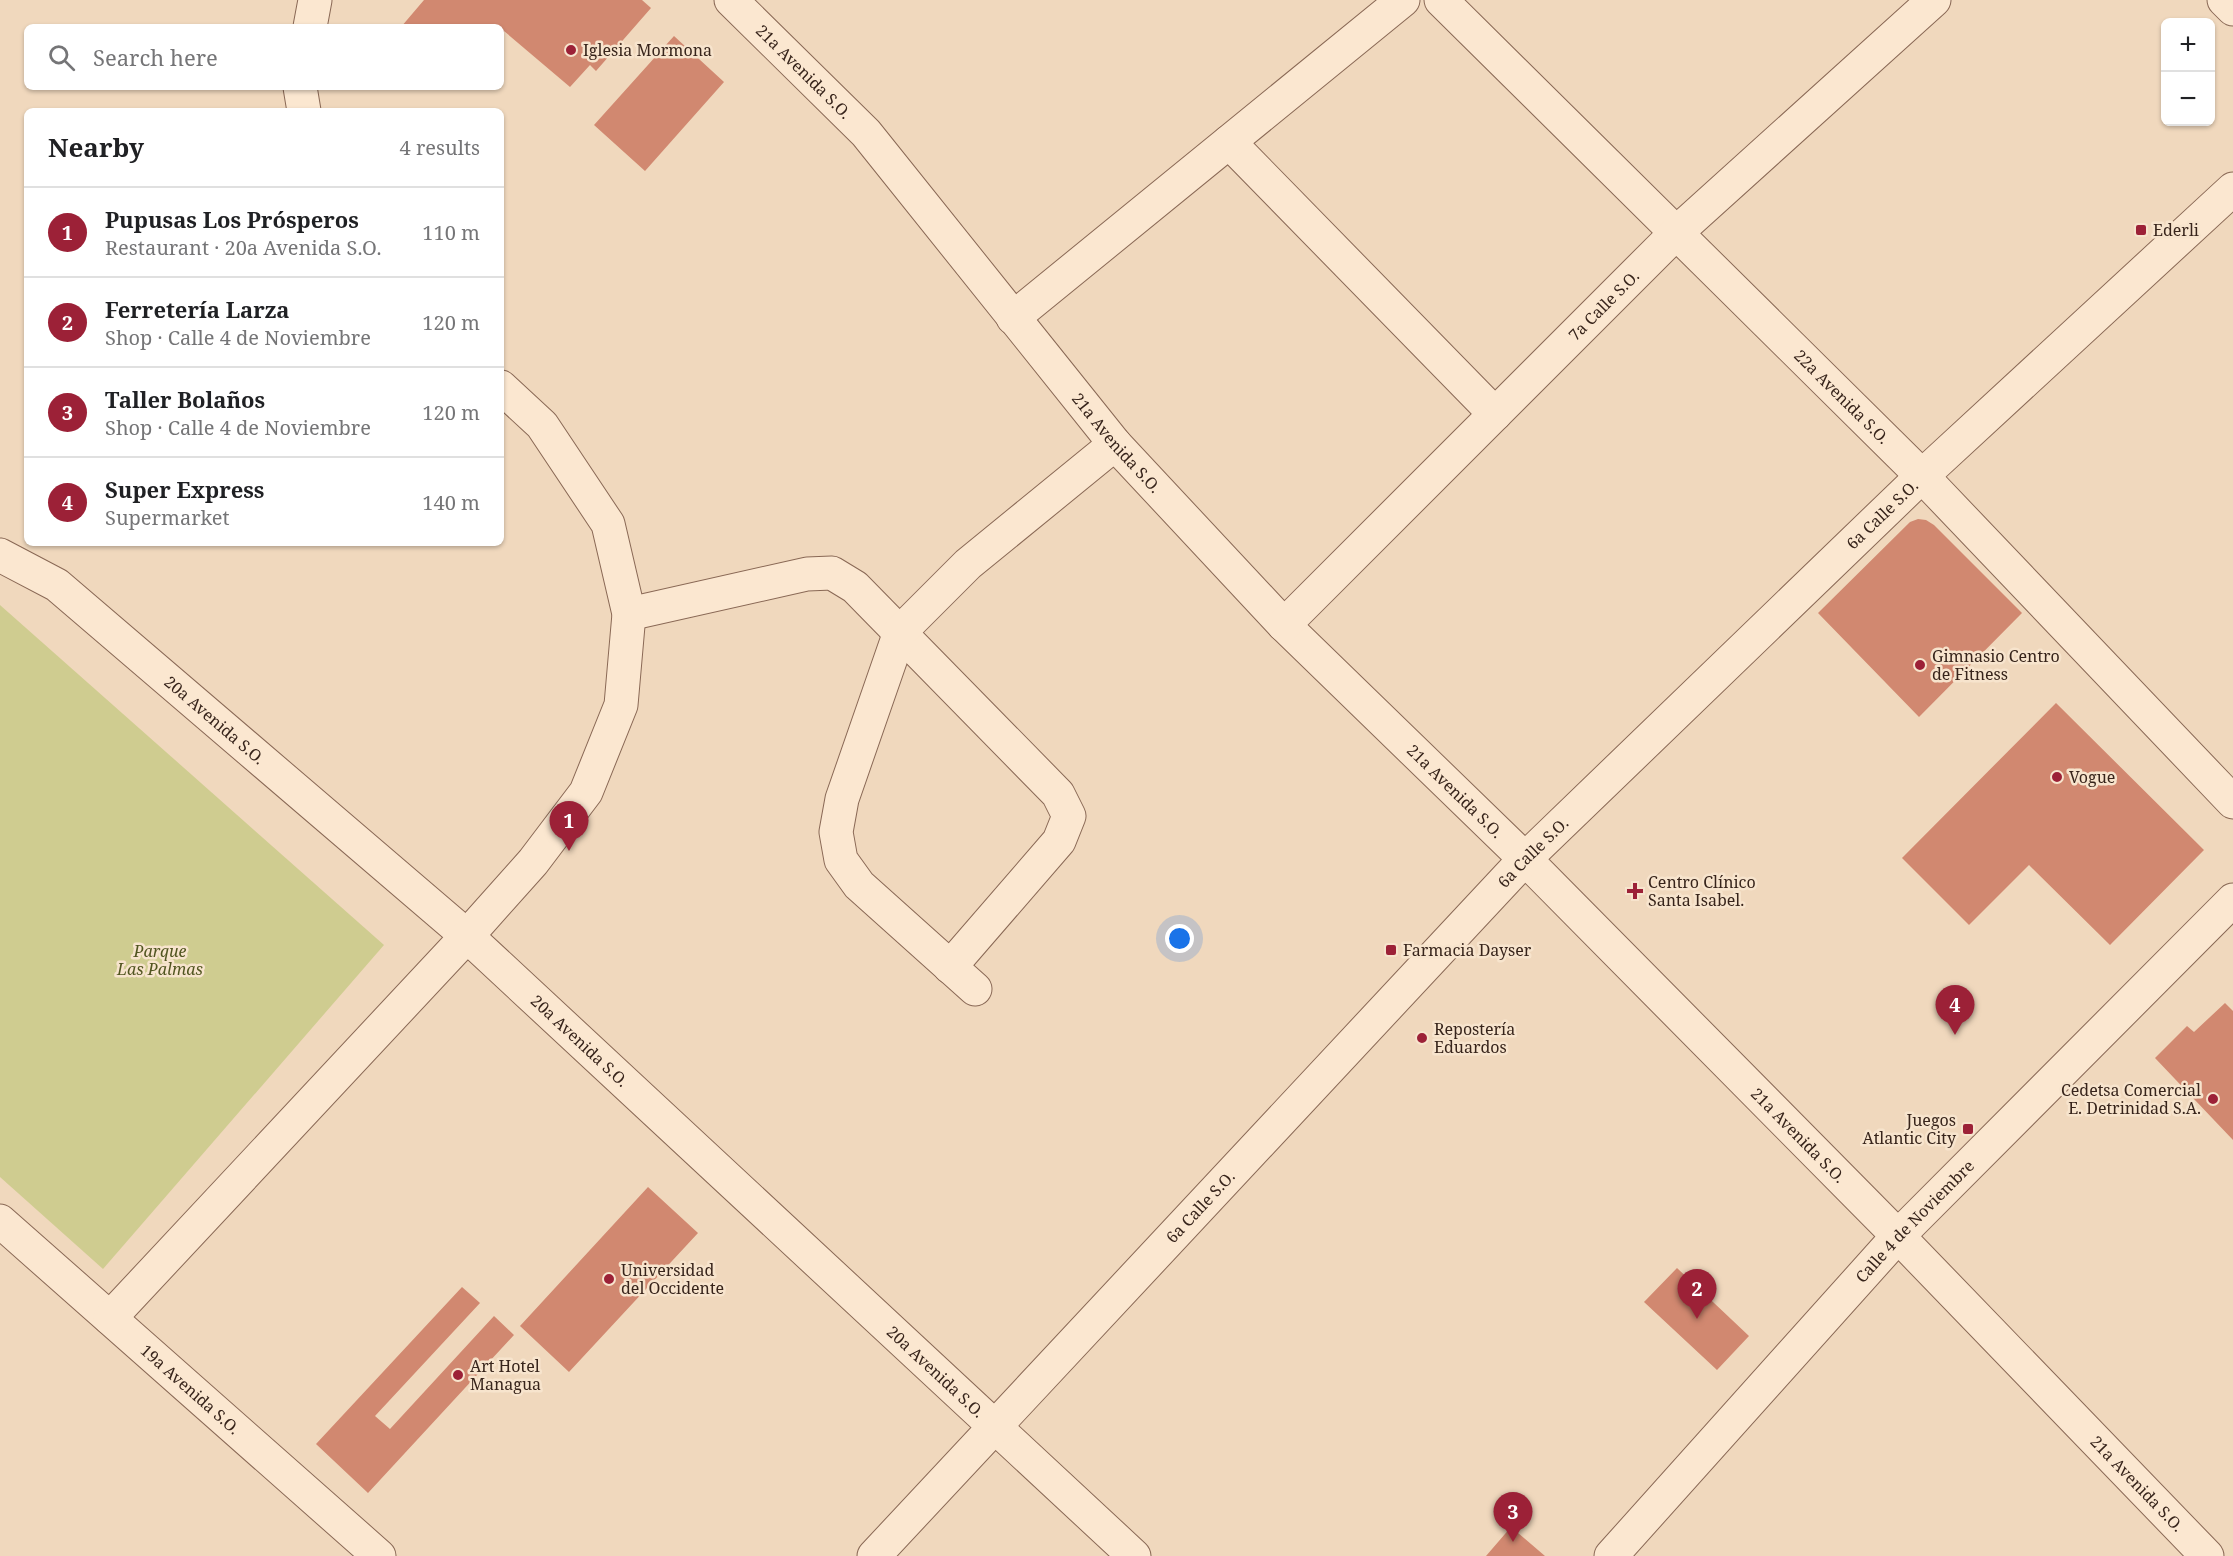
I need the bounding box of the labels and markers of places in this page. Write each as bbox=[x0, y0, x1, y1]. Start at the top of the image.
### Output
place label: Iglesia Mormona bbox=[583, 39, 712, 61]
marker: Iglesia Mormona bbox=[564, 43, 578, 57]
place label: Ederli bbox=[2153, 219, 2199, 241]
marker: Ederli bbox=[2134, 223, 2148, 237]
place label: Gimnasio Centro de Fitness bbox=[1932, 645, 2060, 685]
marker: Gimnasio Centro de Fitness bbox=[1913, 658, 1927, 672]
place label: Vogue bbox=[2069, 766, 2115, 788]
marker: Vogue bbox=[2050, 770, 2064, 784]
pin: 1 bbox=[550, 802, 588, 851]
place label: Centro Clínico Santa Isabel. bbox=[1648, 871, 1756, 911]
marker: Centro Clínico Santa Isabel. bbox=[1626, 882, 1644, 900]
place label: Farmacia Dayser bbox=[1403, 939, 1532, 961]
marker: Farmacia Dayser bbox=[1384, 943, 1398, 957]
pin: 4 bbox=[1936, 986, 1974, 1035]
place label: Repostería Eduardos bbox=[1434, 1018, 1515, 1058]
marker: Repostería Eduardos bbox=[1415, 1031, 1429, 1045]
place label: Cedetsa Comercial E. Detrinidad S.A. bbox=[2061, 1079, 2201, 1119]
marker: Cedetsa Comercial E. Detrinidad S.A. bbox=[2206, 1092, 2220, 1106]
place label: Juegos Atlantic City bbox=[1862, 1109, 1957, 1149]
marker: Juegos Atlantic City bbox=[1961, 1122, 1975, 1136]
place label: Universidad del Occidente bbox=[621, 1259, 724, 1299]
pin: 2 bbox=[1678, 1270, 1716, 1319]
marker: Universidad del Occidente bbox=[602, 1272, 616, 1286]
place label: Art Hotel Managua bbox=[470, 1355, 541, 1395]
marker: Art Hotel Managua bbox=[451, 1368, 465, 1382]
pin: 3 bbox=[1494, 1492, 1532, 1542]

